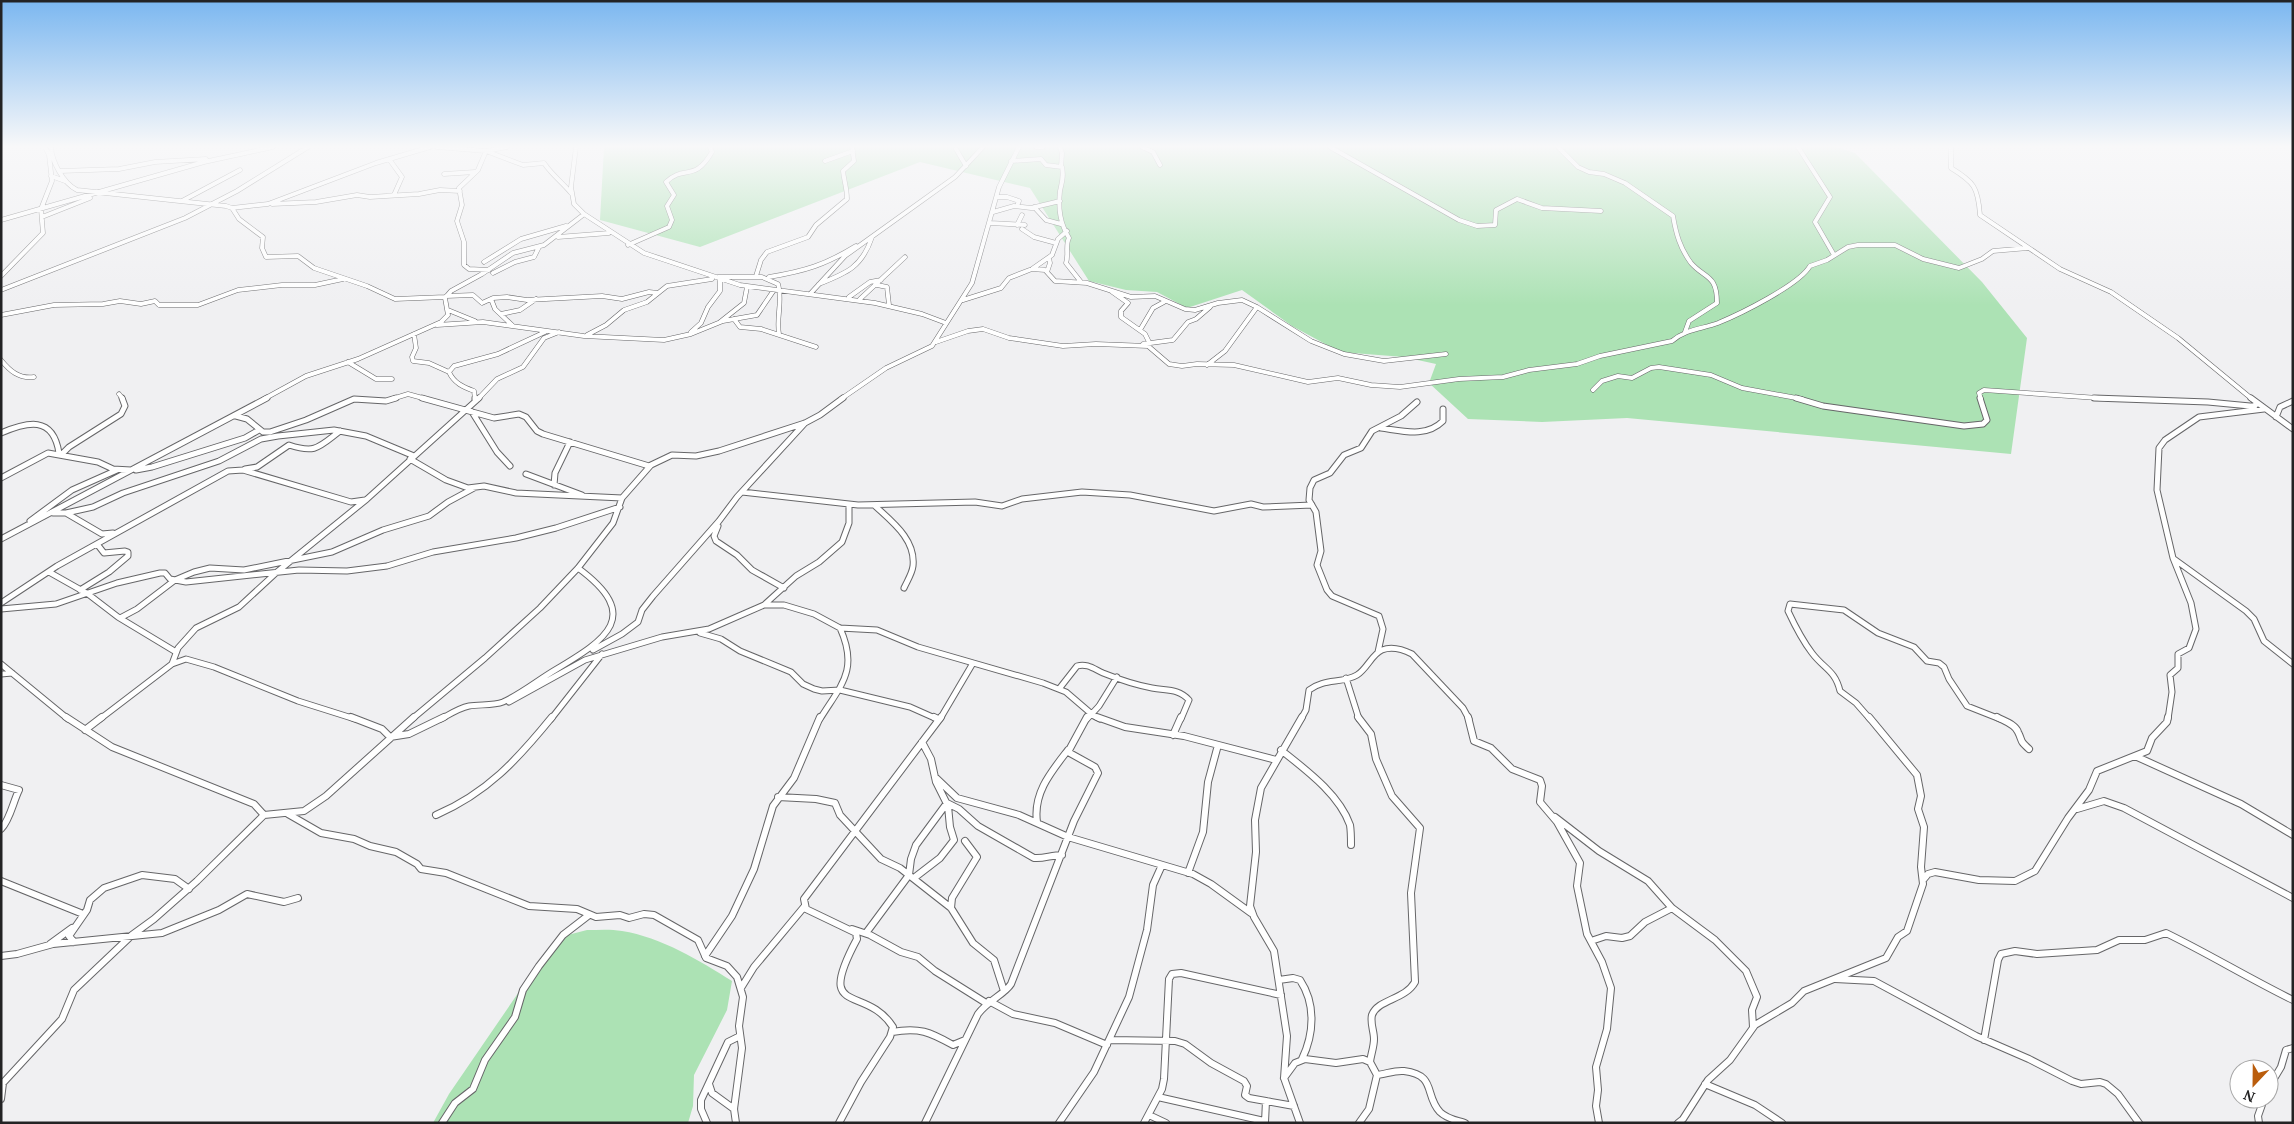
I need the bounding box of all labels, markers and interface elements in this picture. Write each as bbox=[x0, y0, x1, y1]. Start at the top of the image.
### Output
north arrow bbox=[2229, 1059, 2279, 1109]
text: N bbox=[2240, 1086, 2257, 1107]

